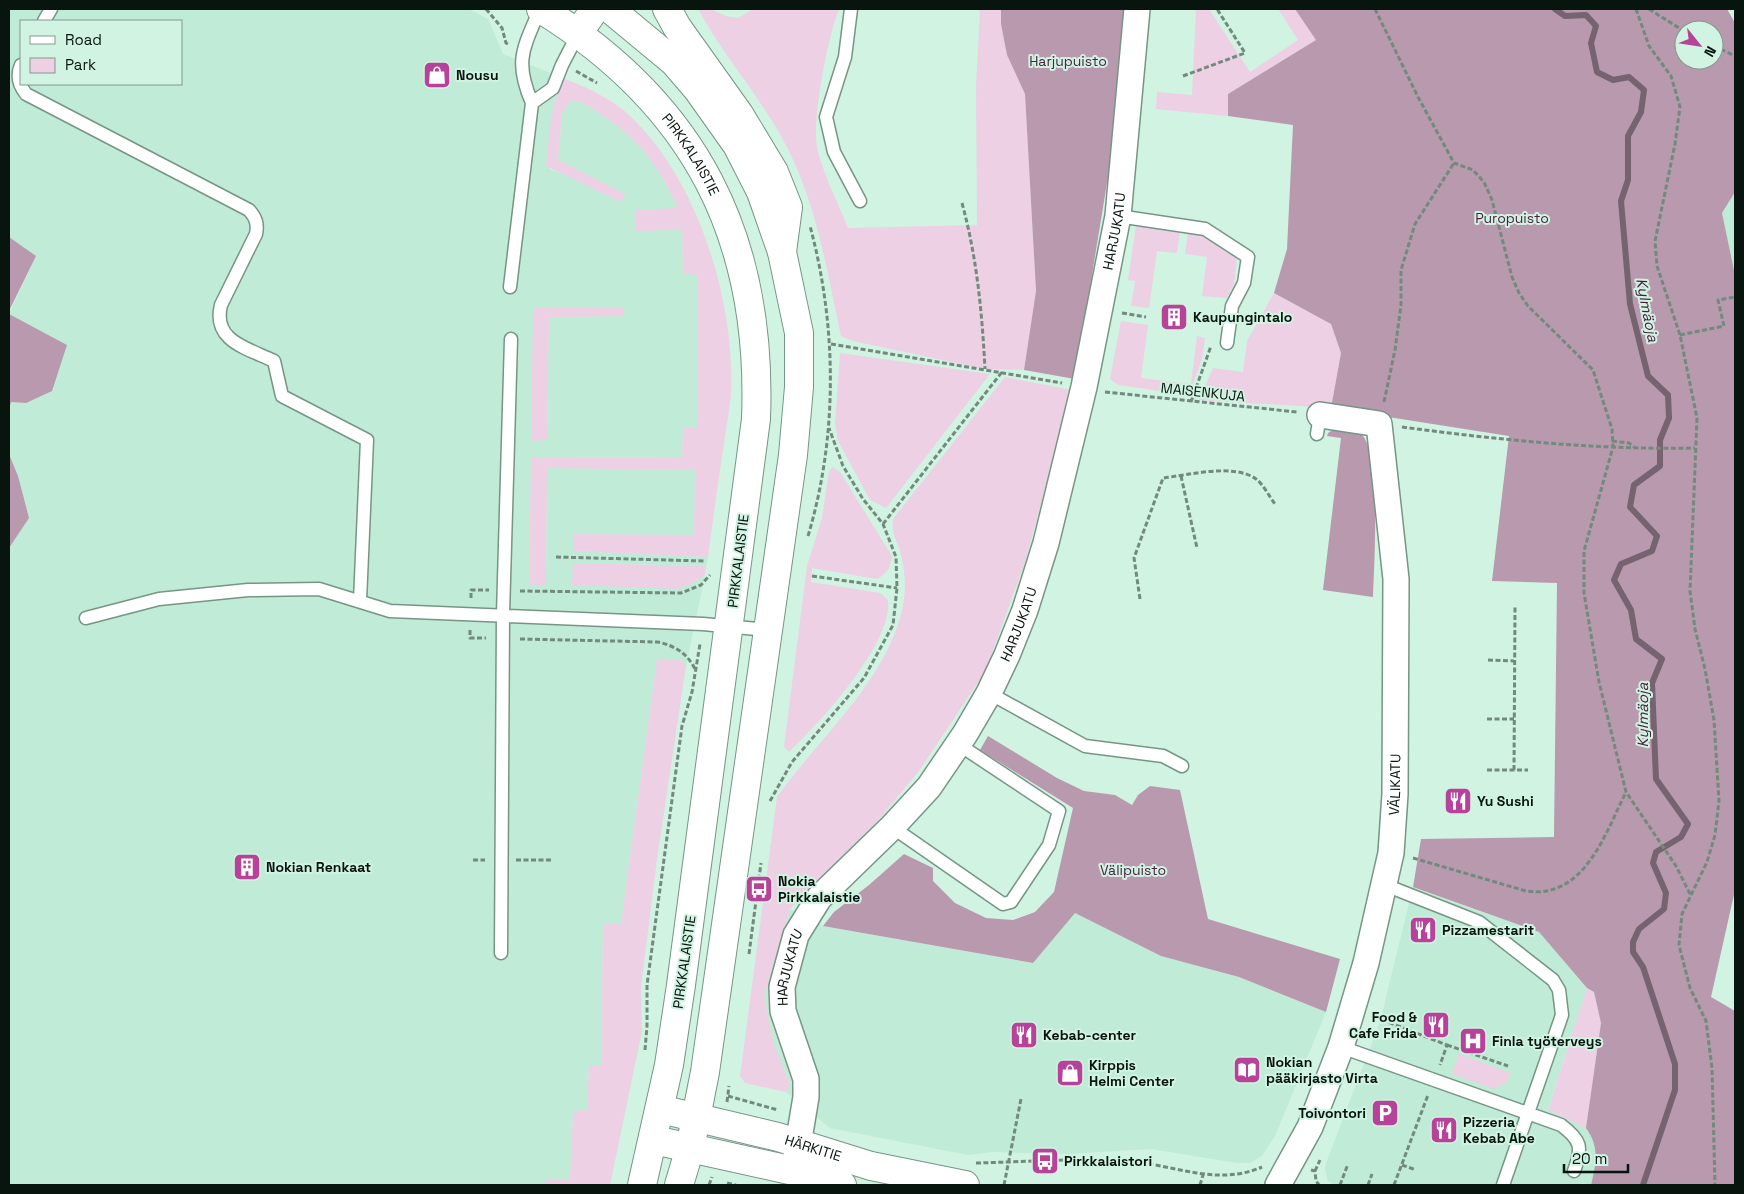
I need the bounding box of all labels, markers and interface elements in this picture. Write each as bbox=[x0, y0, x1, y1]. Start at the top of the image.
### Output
legend bbox=[20, 20, 182, 85]
north arrow bbox=[1674, 20, 1724, 70]
text: Road bbox=[65, 30, 102, 49]
text: N bbox=[1700, 43, 1720, 60]
park label: Harjupuisto bbox=[1029, 52, 1107, 70]
text: Park bbox=[65, 55, 96, 74]
shop icon: Nousu bbox=[422, 60, 452, 90]
place label: Nousu bbox=[456, 66, 499, 84]
street label: PIRKKALAISTIE bbox=[658, 109, 724, 198]
street label: HARJUKATU bbox=[1098, 192, 1129, 272]
park label: Puropuisto bbox=[1475, 209, 1549, 227]
water label: Kylmäoja bbox=[1632, 276, 1663, 344]
building icon: Kaupungintalo bbox=[1159, 302, 1189, 332]
place label: Kaupungintalo bbox=[1193, 308, 1292, 326]
street label: MAISENKUJA bbox=[1160, 379, 1246, 405]
street label: PIRKKALAISTIE bbox=[723, 513, 753, 609]
street label: HARJUKATU bbox=[996, 585, 1041, 665]
water label: Kylmäoja bbox=[1633, 682, 1652, 747]
street label: VÄLIKATU bbox=[1385, 754, 1404, 816]
restaurant icon: Yu Sushi bbox=[1443, 786, 1473, 816]
place label: Yu Sushi bbox=[1477, 792, 1534, 810]
building icon: Nokian Renkaat bbox=[232, 852, 262, 882]
place label: Nokian Renkaat bbox=[266, 858, 371, 876]
park label: Välipuisto bbox=[1100, 861, 1166, 879]
place label: Nokia Pirkkalaistie bbox=[778, 872, 860, 906]
bus stop icon: Nokia Pirkkalaistie bbox=[744, 874, 774, 904]
street label: PIRKKALAISTIE bbox=[669, 914, 699, 1010]
restaurant icon: Pizzamestarit bbox=[1408, 915, 1438, 945]
place label: Pizzamestarit bbox=[1442, 921, 1534, 939]
street label: HARJUKATU bbox=[773, 925, 807, 1006]
place label: Food & Cafe Frida bbox=[1349, 1008, 1418, 1042]
restaurant icon: Food & Cafe Frida bbox=[1421, 1010, 1451, 1040]
restaurant icon: Kebab-center bbox=[1009, 1020, 1039, 1050]
place label: Kebab-center bbox=[1043, 1026, 1137, 1044]
hospital icon: Finla työterveys bbox=[1458, 1026, 1488, 1056]
place label: Finla työterveys bbox=[1492, 1032, 1602, 1050]
place label: Nokian pääkirjasto Virta bbox=[1266, 1053, 1378, 1087]
library icon: Nokian pääkirjasto Virta bbox=[1232, 1055, 1262, 1085]
place label: Kirppis Helmi Center bbox=[1089, 1056, 1175, 1090]
shop icon: Kirppis Helmi Center bbox=[1055, 1058, 1085, 1088]
parking icon: Toivontori bbox=[1370, 1098, 1400, 1128]
place label: Toivontori bbox=[1298, 1104, 1366, 1122]
place label: Pizzeria Kebab Abe bbox=[1463, 1113, 1535, 1147]
restaurant icon: Pizzeria Kebab Abe bbox=[1429, 1115, 1459, 1145]
street label: HÄRKITIE bbox=[783, 1131, 844, 1165]
scale bar bbox=[1564, 1142, 1628, 1174]
bus stop icon: Pirkkalaistori bbox=[1030, 1146, 1060, 1176]
text: 20 m bbox=[1572, 1149, 1607, 1168]
place label: Pirkkalaistori bbox=[1064, 1152, 1152, 1170]

